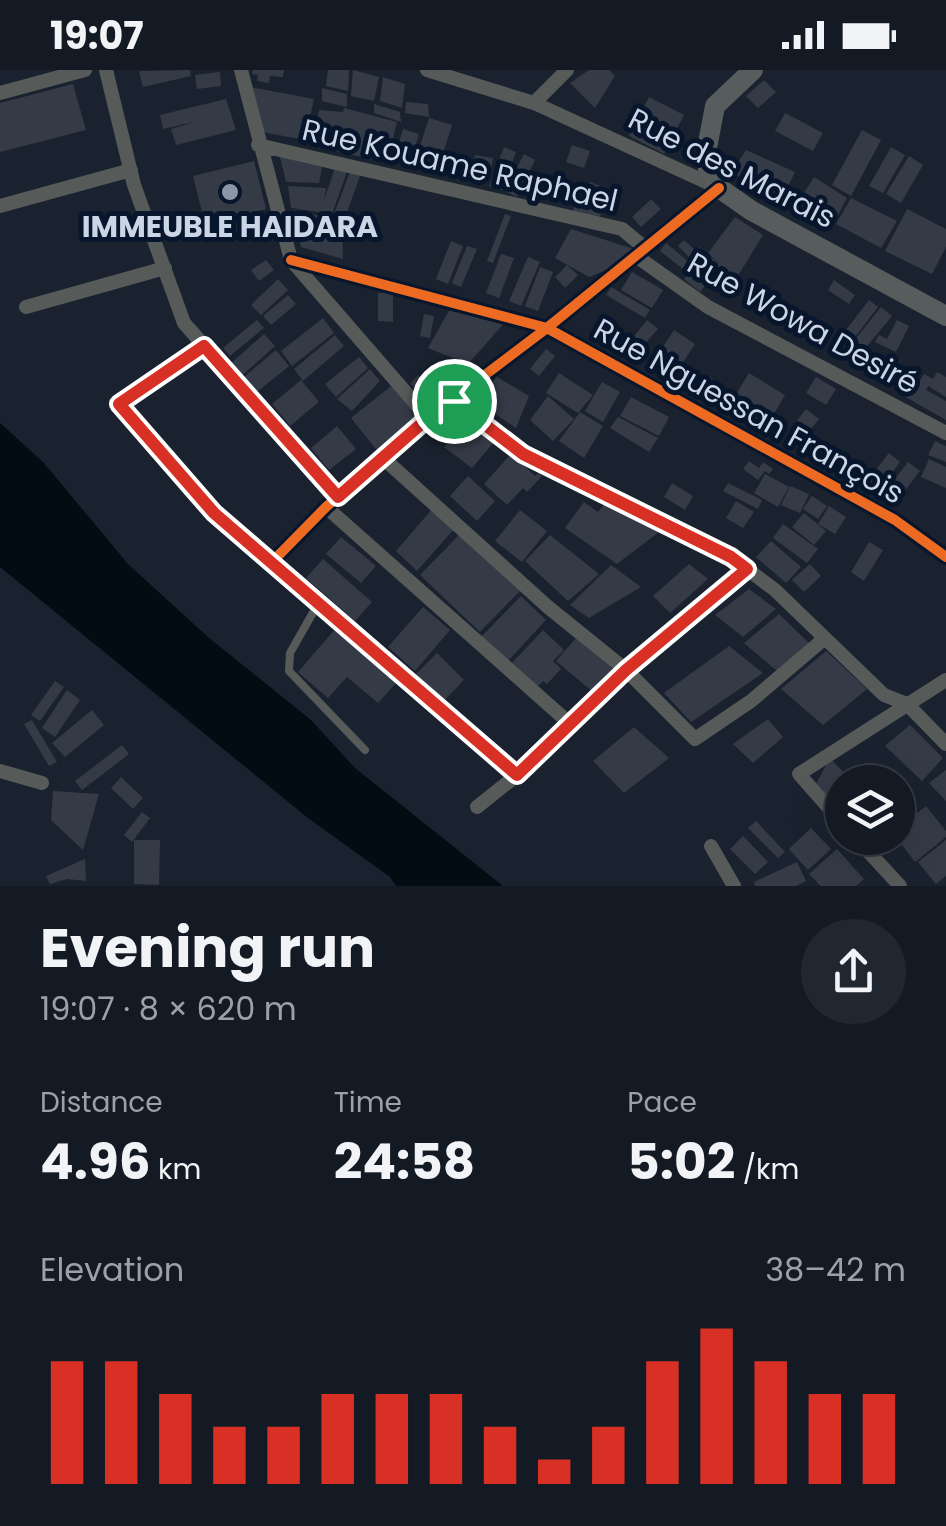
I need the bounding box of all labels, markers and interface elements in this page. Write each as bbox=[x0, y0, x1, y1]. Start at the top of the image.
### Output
text: 19:07 bbox=[50, 9, 144, 62]
street label: Rue des Marais bbox=[621, 97, 843, 239]
street label: Rue Kouame Raphael bbox=[298, 108, 622, 222]
marker: IMMEUBLE HAIDARA bbox=[219, 181, 241, 203]
place label: IMMEUBLE HAIDARA bbox=[82, 205, 378, 248]
street label: Rue Wowa Desiré bbox=[680, 242, 926, 404]
street label: Rue Nguessan François bbox=[586, 308, 912, 514]
pin bbox=[412, 359, 497, 444]
icon: arrive bbox=[427, 374, 482, 429]
map controls bbox=[825, 765, 915, 855]
button: layers bbox=[825, 765, 915, 855]
text: Evening run bbox=[40, 909, 375, 986]
button: share bbox=[801, 919, 906, 1024]
text: 19:07 · 8 × 620 m bbox=[40, 986, 297, 1031]
text: Distance bbox=[40, 1083, 163, 1122]
text: Time bbox=[334, 1083, 402, 1122]
text: Pace bbox=[627, 1083, 697, 1122]
text: 4.96 bbox=[40, 1126, 151, 1197]
text: 24:58 bbox=[334, 1126, 475, 1197]
text: 5:02 bbox=[627, 1126, 735, 1197]
text: km bbox=[151, 1150, 201, 1189]
text: /km bbox=[735, 1150, 799, 1189]
text: Elevation bbox=[40, 1247, 184, 1292]
text: 38–42 m bbox=[765, 1247, 906, 1292]

